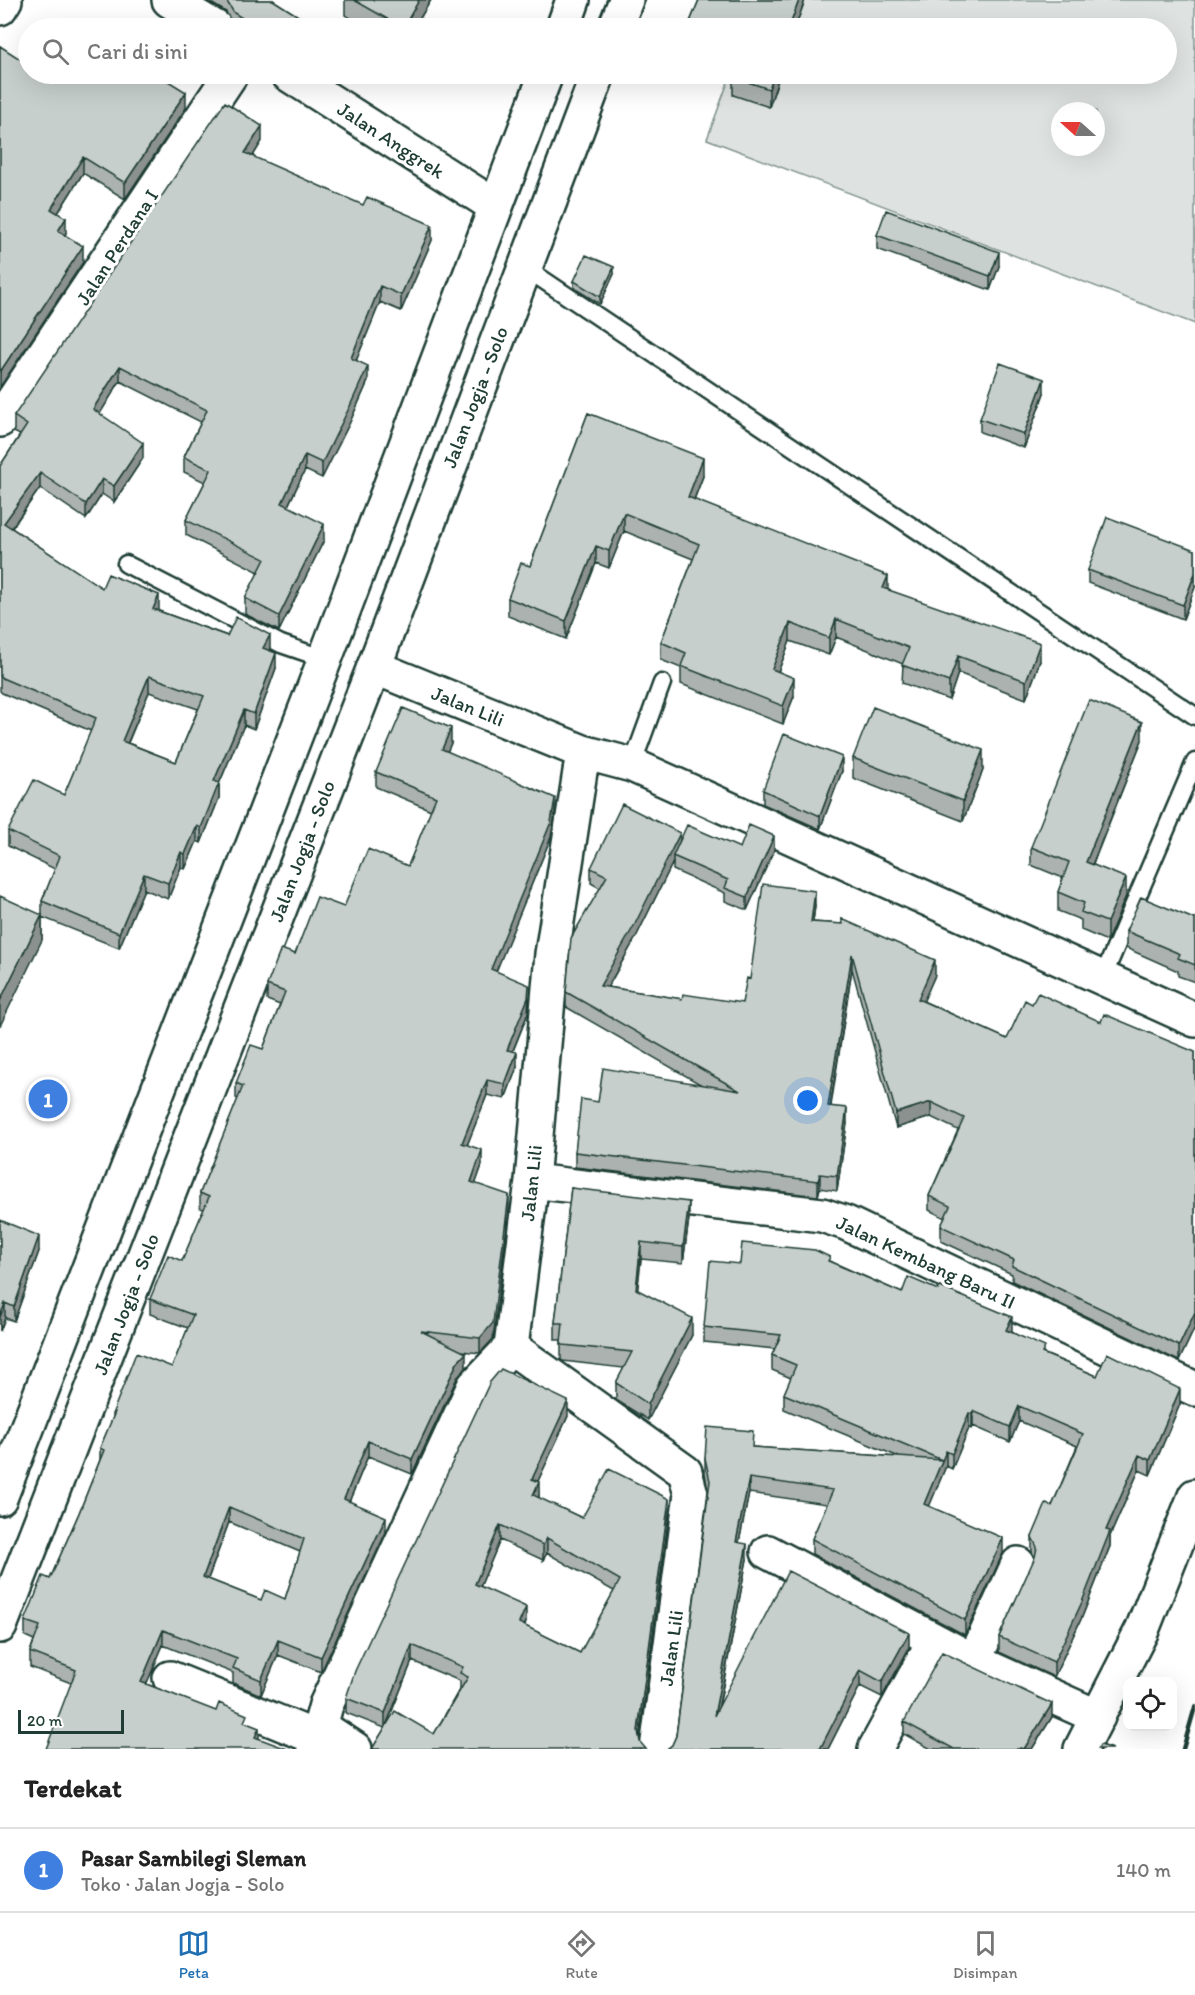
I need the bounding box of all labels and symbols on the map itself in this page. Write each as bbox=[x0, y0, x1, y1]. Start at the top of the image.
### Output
street label: Jalan Anggrek bbox=[333, 96, 450, 184]
north arrow bbox=[1051, 102, 1105, 156]
street label: Jalan Perdana I bbox=[71, 185, 163, 309]
street label: Jalan Jogja - Solo bbox=[437, 323, 513, 471]
street label: Jalan Lili bbox=[428, 681, 508, 731]
street label: Jalan Jogja - Solo bbox=[264, 777, 340, 925]
pin: 1 bbox=[28, 1076, 68, 1122]
your location bbox=[793, 1086, 822, 1115]
street label: Jalan Lili bbox=[515, 1144, 547, 1222]
street label: Jalan Kembang Baru II bbox=[833, 1210, 1019, 1314]
street label: Jalan Jogja - Solo bbox=[88, 1230, 164, 1378]
street label: Jalan Lili bbox=[654, 1609, 688, 1687]
scale bar bbox=[18, 1707, 124, 1734]

